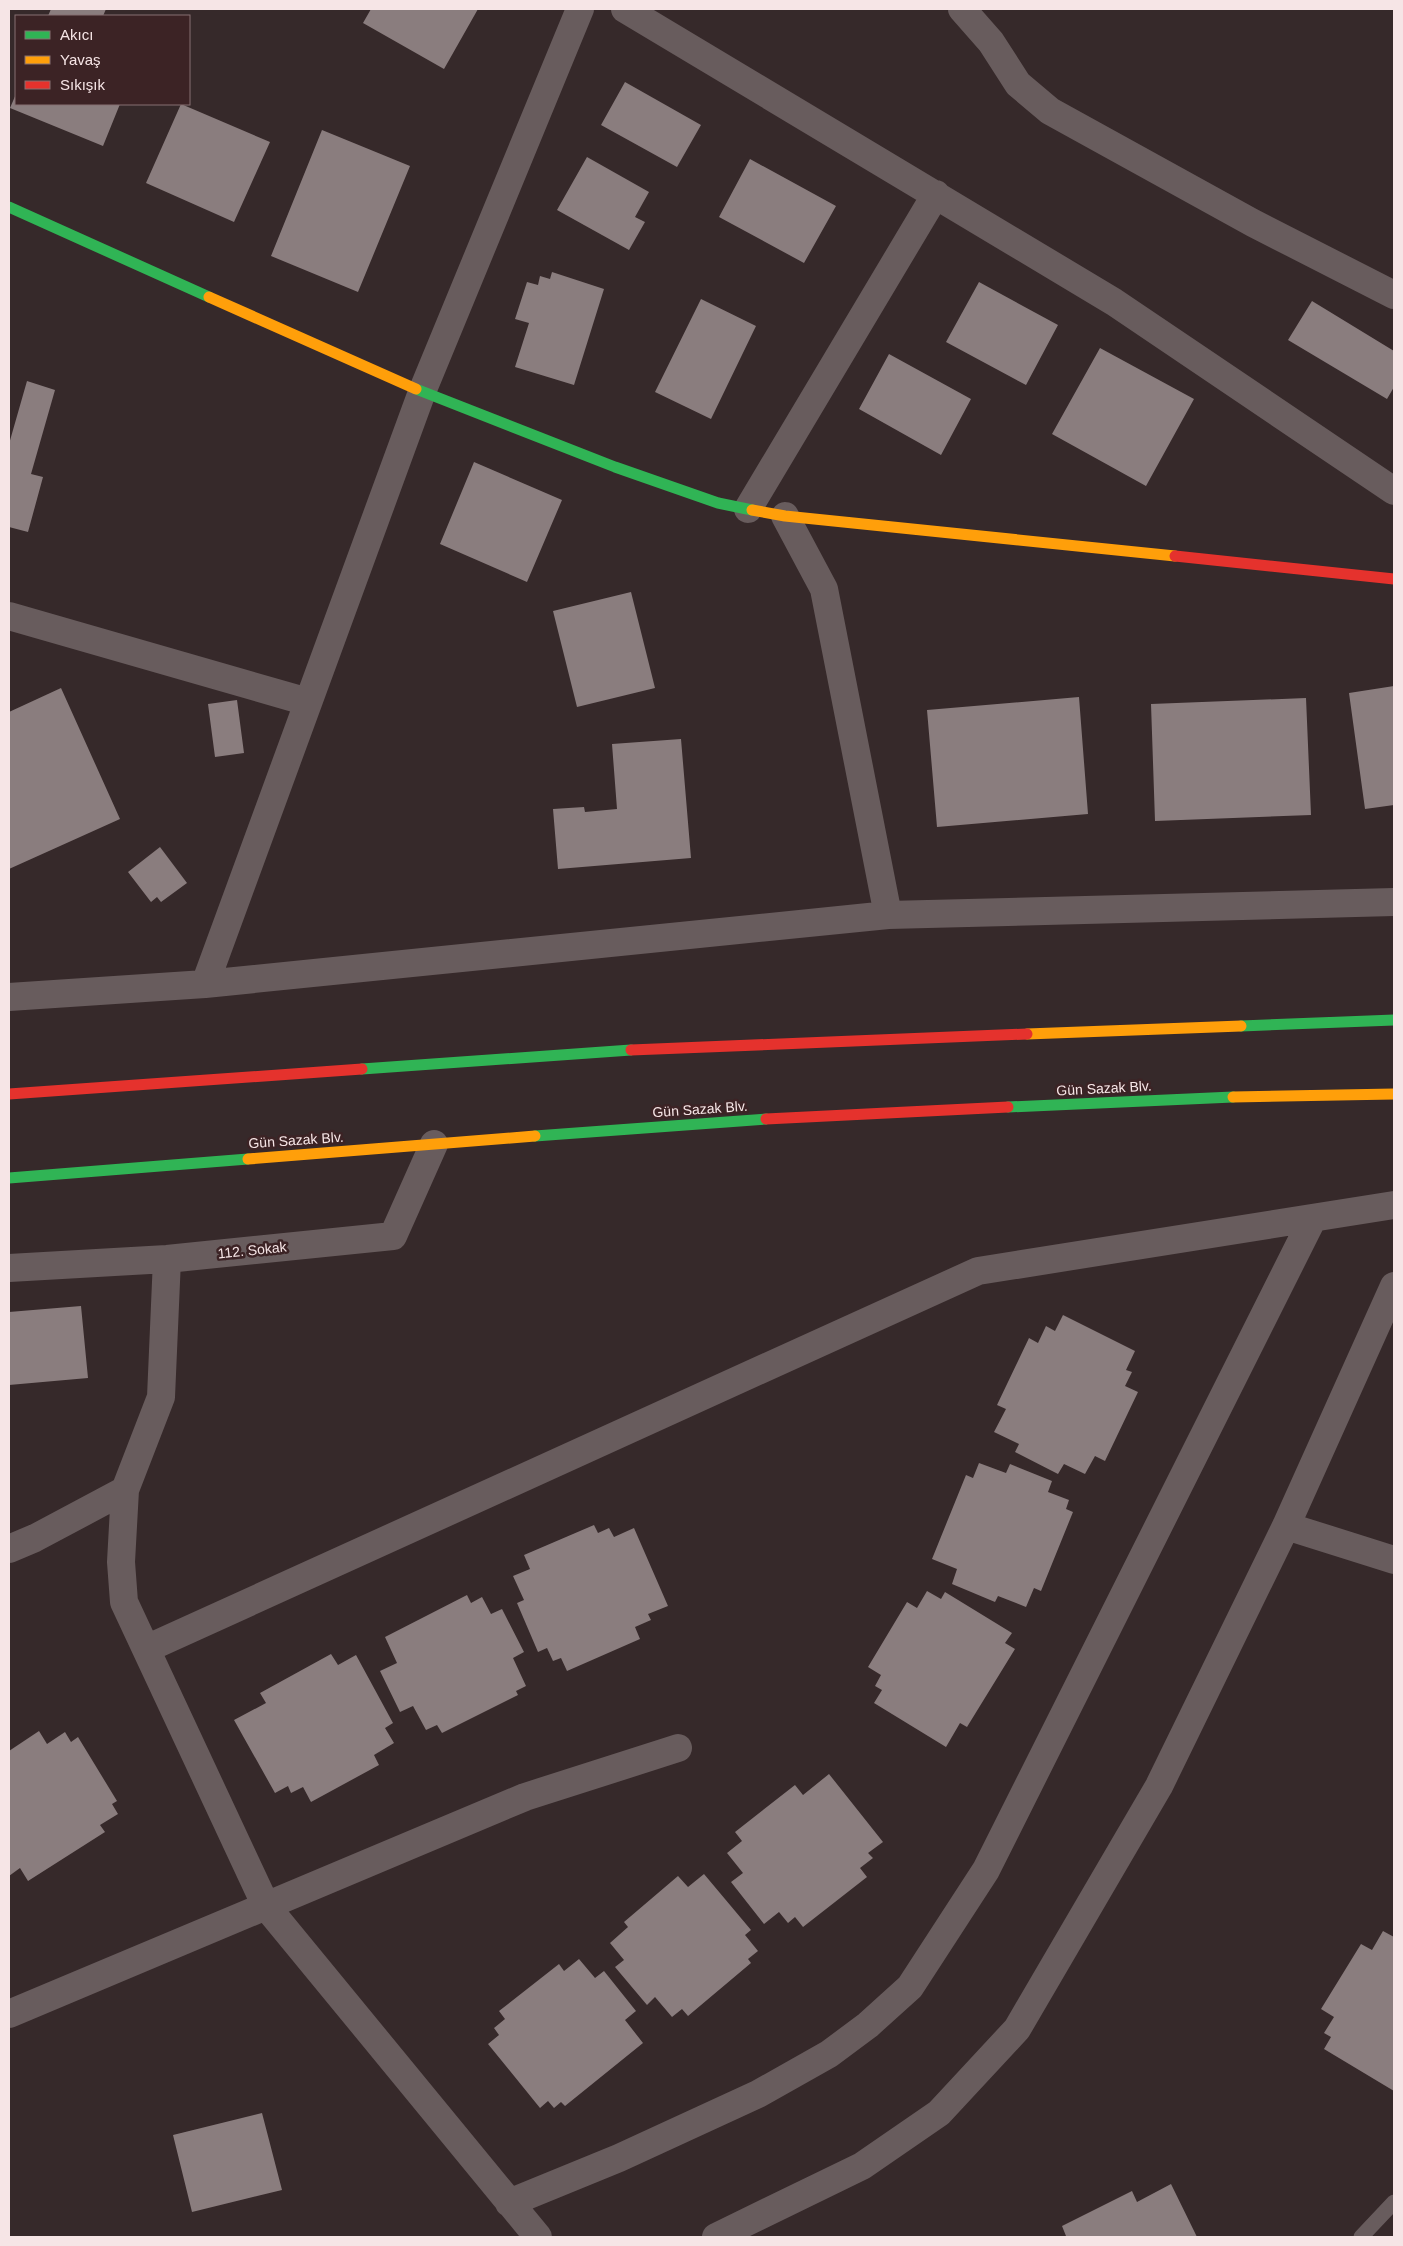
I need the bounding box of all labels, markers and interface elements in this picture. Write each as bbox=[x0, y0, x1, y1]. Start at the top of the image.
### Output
legend bbox=[15, 15, 190, 105]
text: Akıcı bbox=[60, 26, 93, 43]
text: Yavaş bbox=[60, 51, 101, 68]
text: Sıkışık bbox=[60, 76, 106, 93]
street label: Gün Sazak Blv. bbox=[1056, 1078, 1152, 1098]
street label: Gün Sazak Blv. bbox=[652, 1098, 748, 1120]
street label: Gün Sazak Blv. bbox=[248, 1129, 344, 1151]
street label: 112. Sokak bbox=[217, 1238, 288, 1262]

